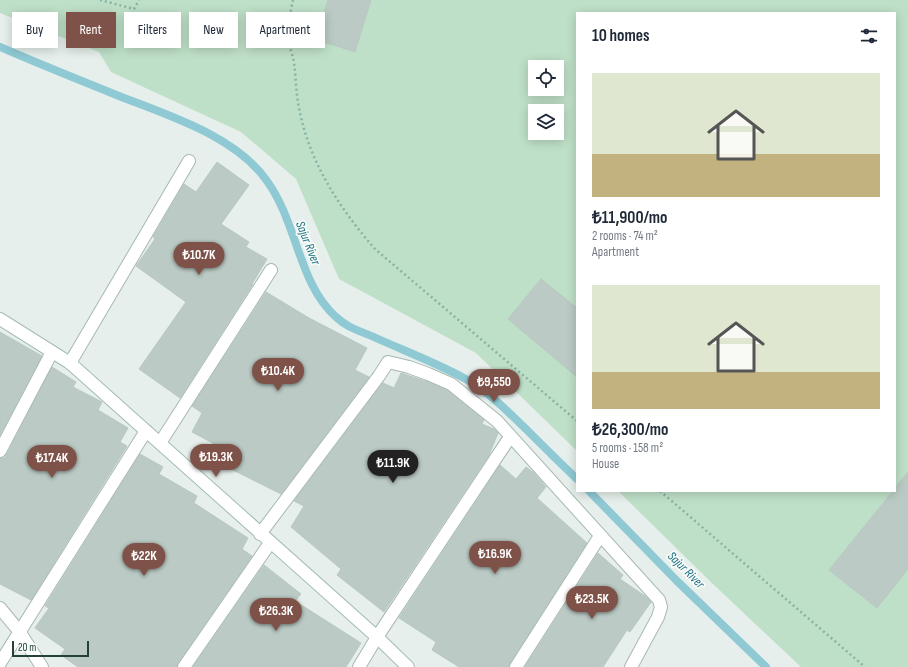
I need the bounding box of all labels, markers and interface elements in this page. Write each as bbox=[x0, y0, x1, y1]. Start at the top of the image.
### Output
chip: Buy bbox=[12, 12, 58, 48]
chip: Rent bbox=[66, 12, 116, 48]
chip: Filters bbox=[124, 12, 181, 48]
chip: New bbox=[189, 12, 238, 48]
chip: Apartment bbox=[246, 12, 325, 48]
icon: filters bbox=[858, 25, 880, 47]
text: 10 homes bbox=[592, 26, 649, 46]
map controls bbox=[528, 60, 564, 140]
button: locate bbox=[528, 60, 564, 96]
icon: home bbox=[700, 99, 772, 171]
button: layers bbox=[528, 104, 564, 140]
text: ₺11,900/mo bbox=[592, 208, 667, 228]
water label: Sajur River bbox=[292, 219, 324, 268]
text: 2 rooms · 74 m² bbox=[592, 228, 658, 244]
pin: ₺10.7K bbox=[166, 242, 232, 276]
text: Apartment bbox=[592, 244, 639, 260]
text: ₺10.7K bbox=[182, 247, 216, 263]
icon: home bbox=[700, 311, 772, 383]
pin: ₺10.4K bbox=[245, 358, 311, 392]
text: ₺10.4K bbox=[261, 363, 295, 379]
pin: ₺9,550 bbox=[461, 369, 527, 403]
text: ₺9,550 bbox=[477, 374, 511, 390]
text: ₺26,300/mo bbox=[592, 420, 668, 440]
text: 5 rooms · 158 m² bbox=[592, 440, 663, 456]
pin: ₺19.3K bbox=[183, 444, 249, 478]
pin: ₺17.4K bbox=[19, 445, 85, 479]
text: ₺19.3K bbox=[199, 449, 233, 465]
text: ₺17.4K bbox=[36, 450, 68, 466]
pin: ₺11.9K bbox=[360, 450, 426, 484]
text: ₺11.9K bbox=[376, 455, 410, 471]
text: House bbox=[592, 456, 619, 472]
pin: ₺16.9K bbox=[462, 541, 528, 575]
pin: ₺22K bbox=[120, 543, 168, 577]
text: ₺16.9K bbox=[478, 546, 512, 562]
text: ₺22K bbox=[131, 548, 157, 564]
water label: Sajur River bbox=[664, 548, 709, 593]
pin: ₺23.5K bbox=[559, 586, 625, 620]
text: ₺23.5K bbox=[575, 591, 609, 607]
pin: ₺26.3K bbox=[243, 598, 309, 632]
text: ₺26.3K bbox=[259, 603, 293, 619]
scale bar bbox=[12, 639, 89, 658]
text: 20 m bbox=[18, 641, 36, 654]

